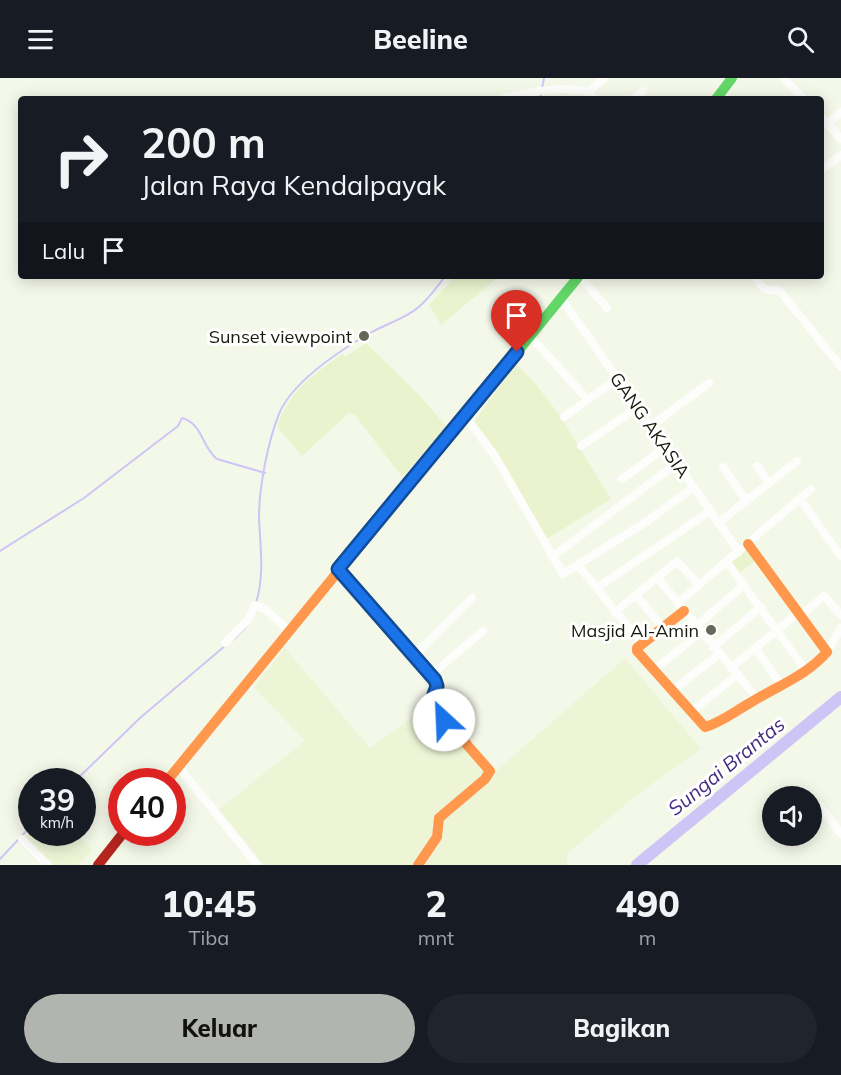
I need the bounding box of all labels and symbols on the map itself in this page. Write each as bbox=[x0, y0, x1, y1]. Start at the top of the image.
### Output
pin bbox=[491, 290, 542, 352]
place label: Sunset viewpoint bbox=[209, 325, 352, 348]
marker: Sunset viewpoint bbox=[357, 329, 371, 343]
street label: GANG AKASIA bbox=[605, 368, 695, 482]
place label: Masjid Al-Amin bbox=[571, 619, 699, 642]
marker: Masjid Al-Amin bbox=[704, 623, 718, 637]
position arrow bbox=[412, 688, 476, 752]
water label: Sungai Brantas bbox=[663, 711, 790, 821]
speed limit sign: 40 bbox=[108, 768, 186, 846]

